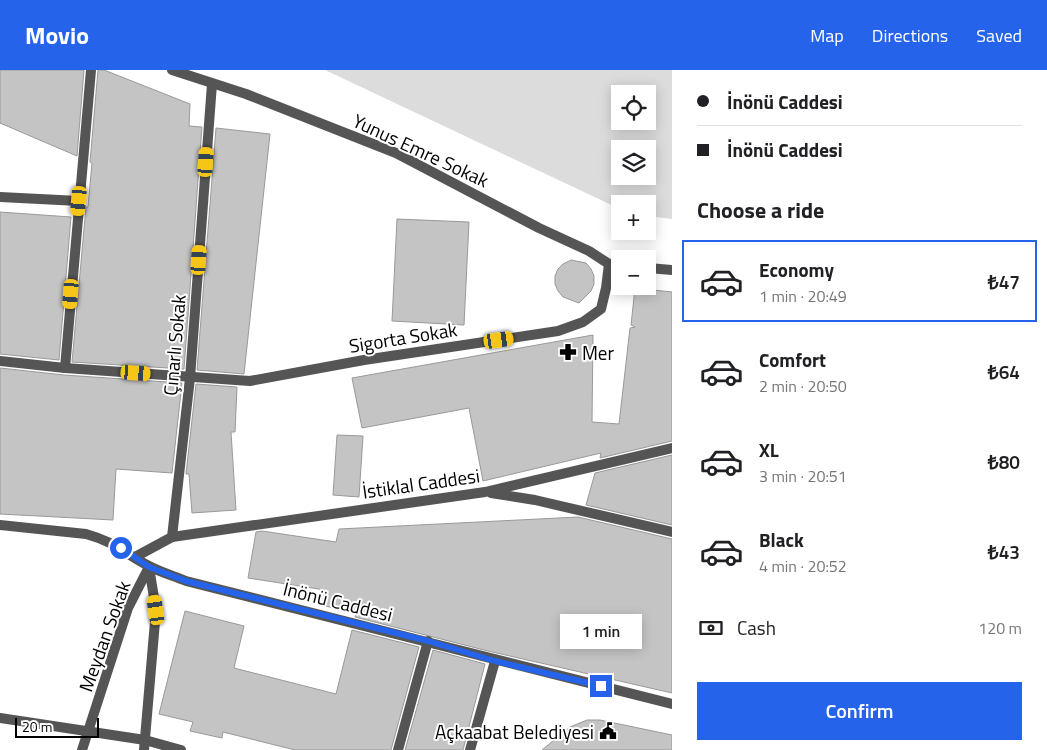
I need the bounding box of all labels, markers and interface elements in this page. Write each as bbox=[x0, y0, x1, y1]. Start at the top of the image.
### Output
text: Movio bbox=[25, 17, 89, 53]
text: Map bbox=[810, 22, 844, 49]
text: Directions bbox=[872, 22, 948, 49]
text: Saved bbox=[976, 22, 1022, 49]
map controls bbox=[611, 85, 656, 295]
button: locate bbox=[611, 85, 656, 130]
text: İnönü Caddesi bbox=[727, 87, 843, 116]
street label: Yunus Emre Sokak bbox=[348, 106, 494, 194]
text: İnönü Caddesi bbox=[727, 135, 843, 164]
button: layers bbox=[611, 140, 656, 185]
car bbox=[197, 147, 214, 177]
car bbox=[70, 185, 87, 217]
text: Choose a ride bbox=[697, 193, 824, 227]
button: + bbox=[611, 195, 656, 240]
car bbox=[190, 245, 207, 275]
button: − bbox=[611, 250, 656, 295]
text: Economy bbox=[759, 255, 834, 284]
icon: car bbox=[699, 259, 744, 304]
text: ₺47 bbox=[988, 267, 1020, 296]
car bbox=[62, 278, 79, 310]
text: 1 min · 20:49 bbox=[759, 284, 847, 308]
street label: Çınarlı Sokak bbox=[155, 293, 193, 397]
street label: Sigorta Sokak bbox=[347, 314, 459, 360]
car bbox=[483, 330, 514, 350]
place label: Mer bbox=[582, 338, 614, 367]
pharmacy icon: Mer bbox=[558, 342, 578, 362]
text: Comfort bbox=[759, 345, 826, 374]
icon: car bbox=[699, 349, 744, 394]
text: ₺64 bbox=[988, 357, 1020, 386]
car bbox=[120, 364, 151, 382]
text: 2 min · 20:50 bbox=[759, 374, 847, 398]
text: XL bbox=[759, 435, 779, 464]
icon: car bbox=[699, 439, 744, 484]
text: ₺80 bbox=[988, 447, 1020, 476]
street label: İstiklal Caddesi bbox=[360, 460, 482, 506]
text: 3 min · 20:51 bbox=[759, 464, 847, 488]
text: Black bbox=[759, 525, 804, 554]
icon: car bbox=[699, 529, 744, 574]
route start bbox=[110, 537, 132, 559]
text: ₺43 bbox=[988, 537, 1020, 566]
text: 4 min · 20:52 bbox=[759, 554, 847, 578]
street label: İnönü Caddesi bbox=[280, 573, 396, 629]
street label: Meydan Sokak bbox=[70, 576, 138, 696]
car bbox=[146, 594, 165, 626]
text: Cash bbox=[737, 613, 776, 642]
callout: 1 min bbox=[560, 614, 642, 648]
icon: cash bbox=[697, 614, 725, 642]
text: 120 m bbox=[978, 616, 1022, 640]
text: 1 min bbox=[582, 619, 620, 643]
route end bbox=[590, 675, 612, 697]
button: Confirm bbox=[697, 682, 1022, 740]
scale bar bbox=[15, 715, 99, 738]
text: 20 m bbox=[22, 716, 52, 737]
place label: Açkaabat Belediyesi bbox=[435, 717, 594, 746]
public building icon: Açkaabat Belediyesi bbox=[598, 721, 618, 741]

